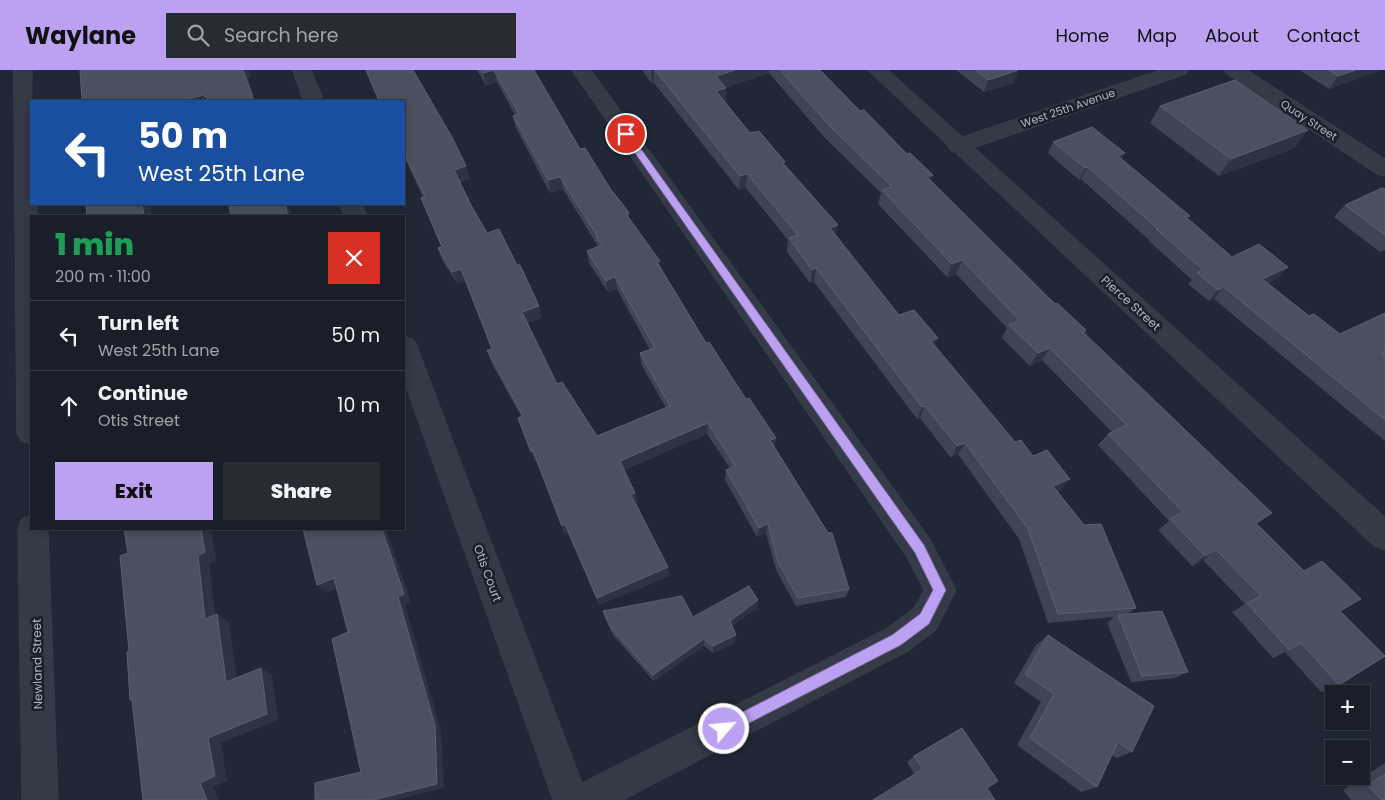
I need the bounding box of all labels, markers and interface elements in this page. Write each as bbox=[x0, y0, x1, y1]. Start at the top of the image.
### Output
search box bbox=[166, 13, 516, 58]
text: Waylane bbox=[25, 19, 136, 52]
icon: search bbox=[184, 21, 212, 49]
text: Search here bbox=[224, 22, 339, 49]
text: Home bbox=[1055, 23, 1109, 48]
text: Map bbox=[1137, 23, 1177, 48]
text: About bbox=[1205, 23, 1259, 48]
text: Contact bbox=[1287, 23, 1360, 48]
street label: West 25th Avenue bbox=[1019, 84, 1117, 132]
street label: Quay Street bbox=[1278, 96, 1340, 144]
text: 50 m bbox=[138, 111, 228, 160]
pin bbox=[605, 113, 647, 155]
icon: left bbox=[55, 120, 120, 185]
icon: arrive bbox=[612, 120, 640, 148]
text: West 25th Lane bbox=[138, 158, 305, 189]
text: 1 min bbox=[55, 223, 134, 266]
button: close bbox=[328, 232, 380, 284]
text: 200 m · 11:00 bbox=[55, 265, 151, 288]
street label: Pierce Street bbox=[1097, 272, 1165, 334]
text: Turn left bbox=[98, 310, 179, 337]
icon: left bbox=[55, 322, 83, 350]
text: 50 m bbox=[331, 322, 380, 349]
text: West 25th Lane bbox=[98, 339, 219, 362]
text: Continue bbox=[98, 380, 188, 407]
icon: ahead bbox=[55, 392, 83, 420]
text: 10 m bbox=[337, 392, 380, 419]
text: Otis Street bbox=[98, 409, 180, 432]
button: Exit bbox=[55, 462, 213, 520]
button: Share bbox=[223, 462, 380, 520]
street label: Otis Court bbox=[470, 542, 506, 604]
street label: Newland Street bbox=[28, 618, 46, 710]
map controls bbox=[1325, 685, 1370, 785]
button: + bbox=[1325, 685, 1370, 730]
position arrow bbox=[697, 702, 749, 754]
button: − bbox=[1325, 740, 1370, 785]

